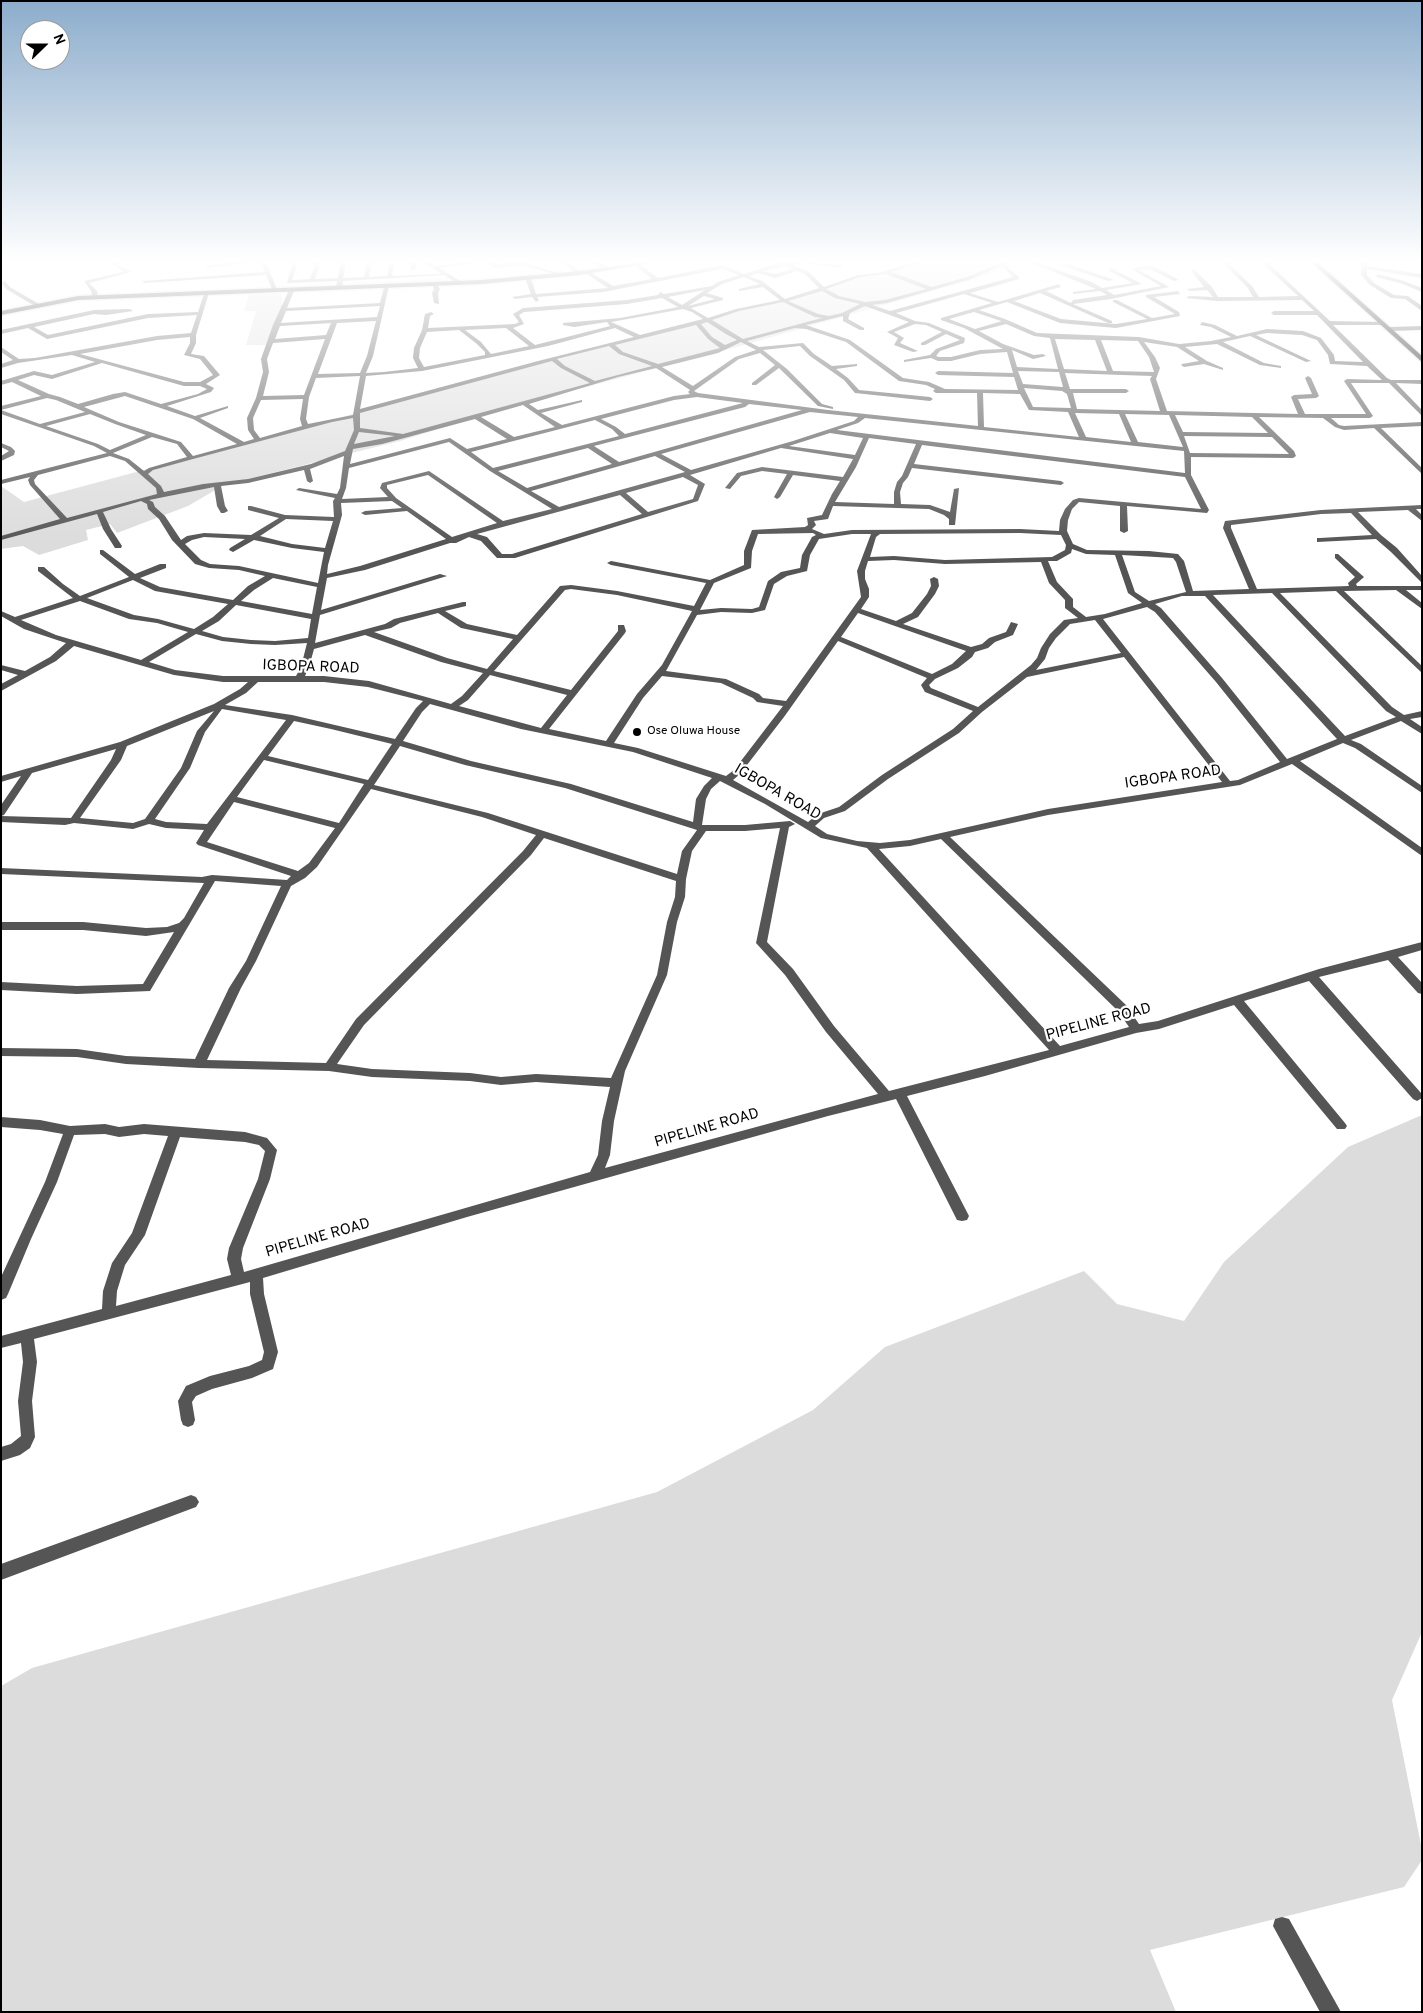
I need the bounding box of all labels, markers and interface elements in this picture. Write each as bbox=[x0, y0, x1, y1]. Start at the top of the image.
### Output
north arrow bbox=[20, 20, 70, 70]
text: N bbox=[49, 32, 68, 47]
street label: IGBOPA ROAD bbox=[262, 657, 360, 679]
place label: Ose Oluwa House bbox=[647, 725, 740, 739]
marker: Ose Oluwa House bbox=[631, 726, 643, 738]
street label: IGBOPA ROAD bbox=[730, 761, 824, 825]
street label: IGBOPA ROAD bbox=[1124, 762, 1222, 794]
street label: PIPELINE ROAD bbox=[1045, 1000, 1153, 1046]
street label: PIPELINE ROAD bbox=[653, 1105, 761, 1153]
street label: PIPELINE ROAD bbox=[264, 1215, 372, 1263]

